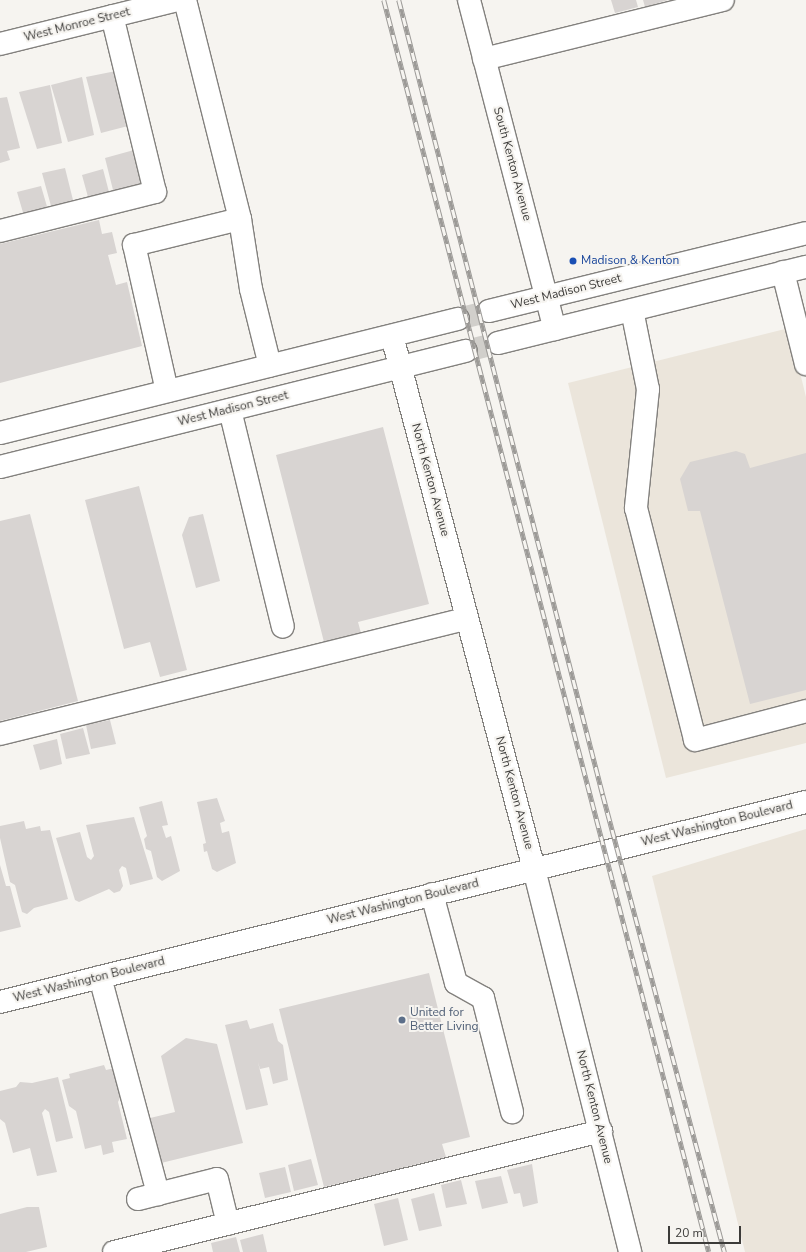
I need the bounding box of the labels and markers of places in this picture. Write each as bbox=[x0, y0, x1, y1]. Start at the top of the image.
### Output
place label: Madison & Kenton bbox=[581, 254, 679, 268]
marker: Madison & Kenton bbox=[568, 256, 578, 266]
place label: United for Better Living bbox=[410, 1006, 479, 1034]
marker: United for Better Living bbox=[397, 1015, 407, 1025]

